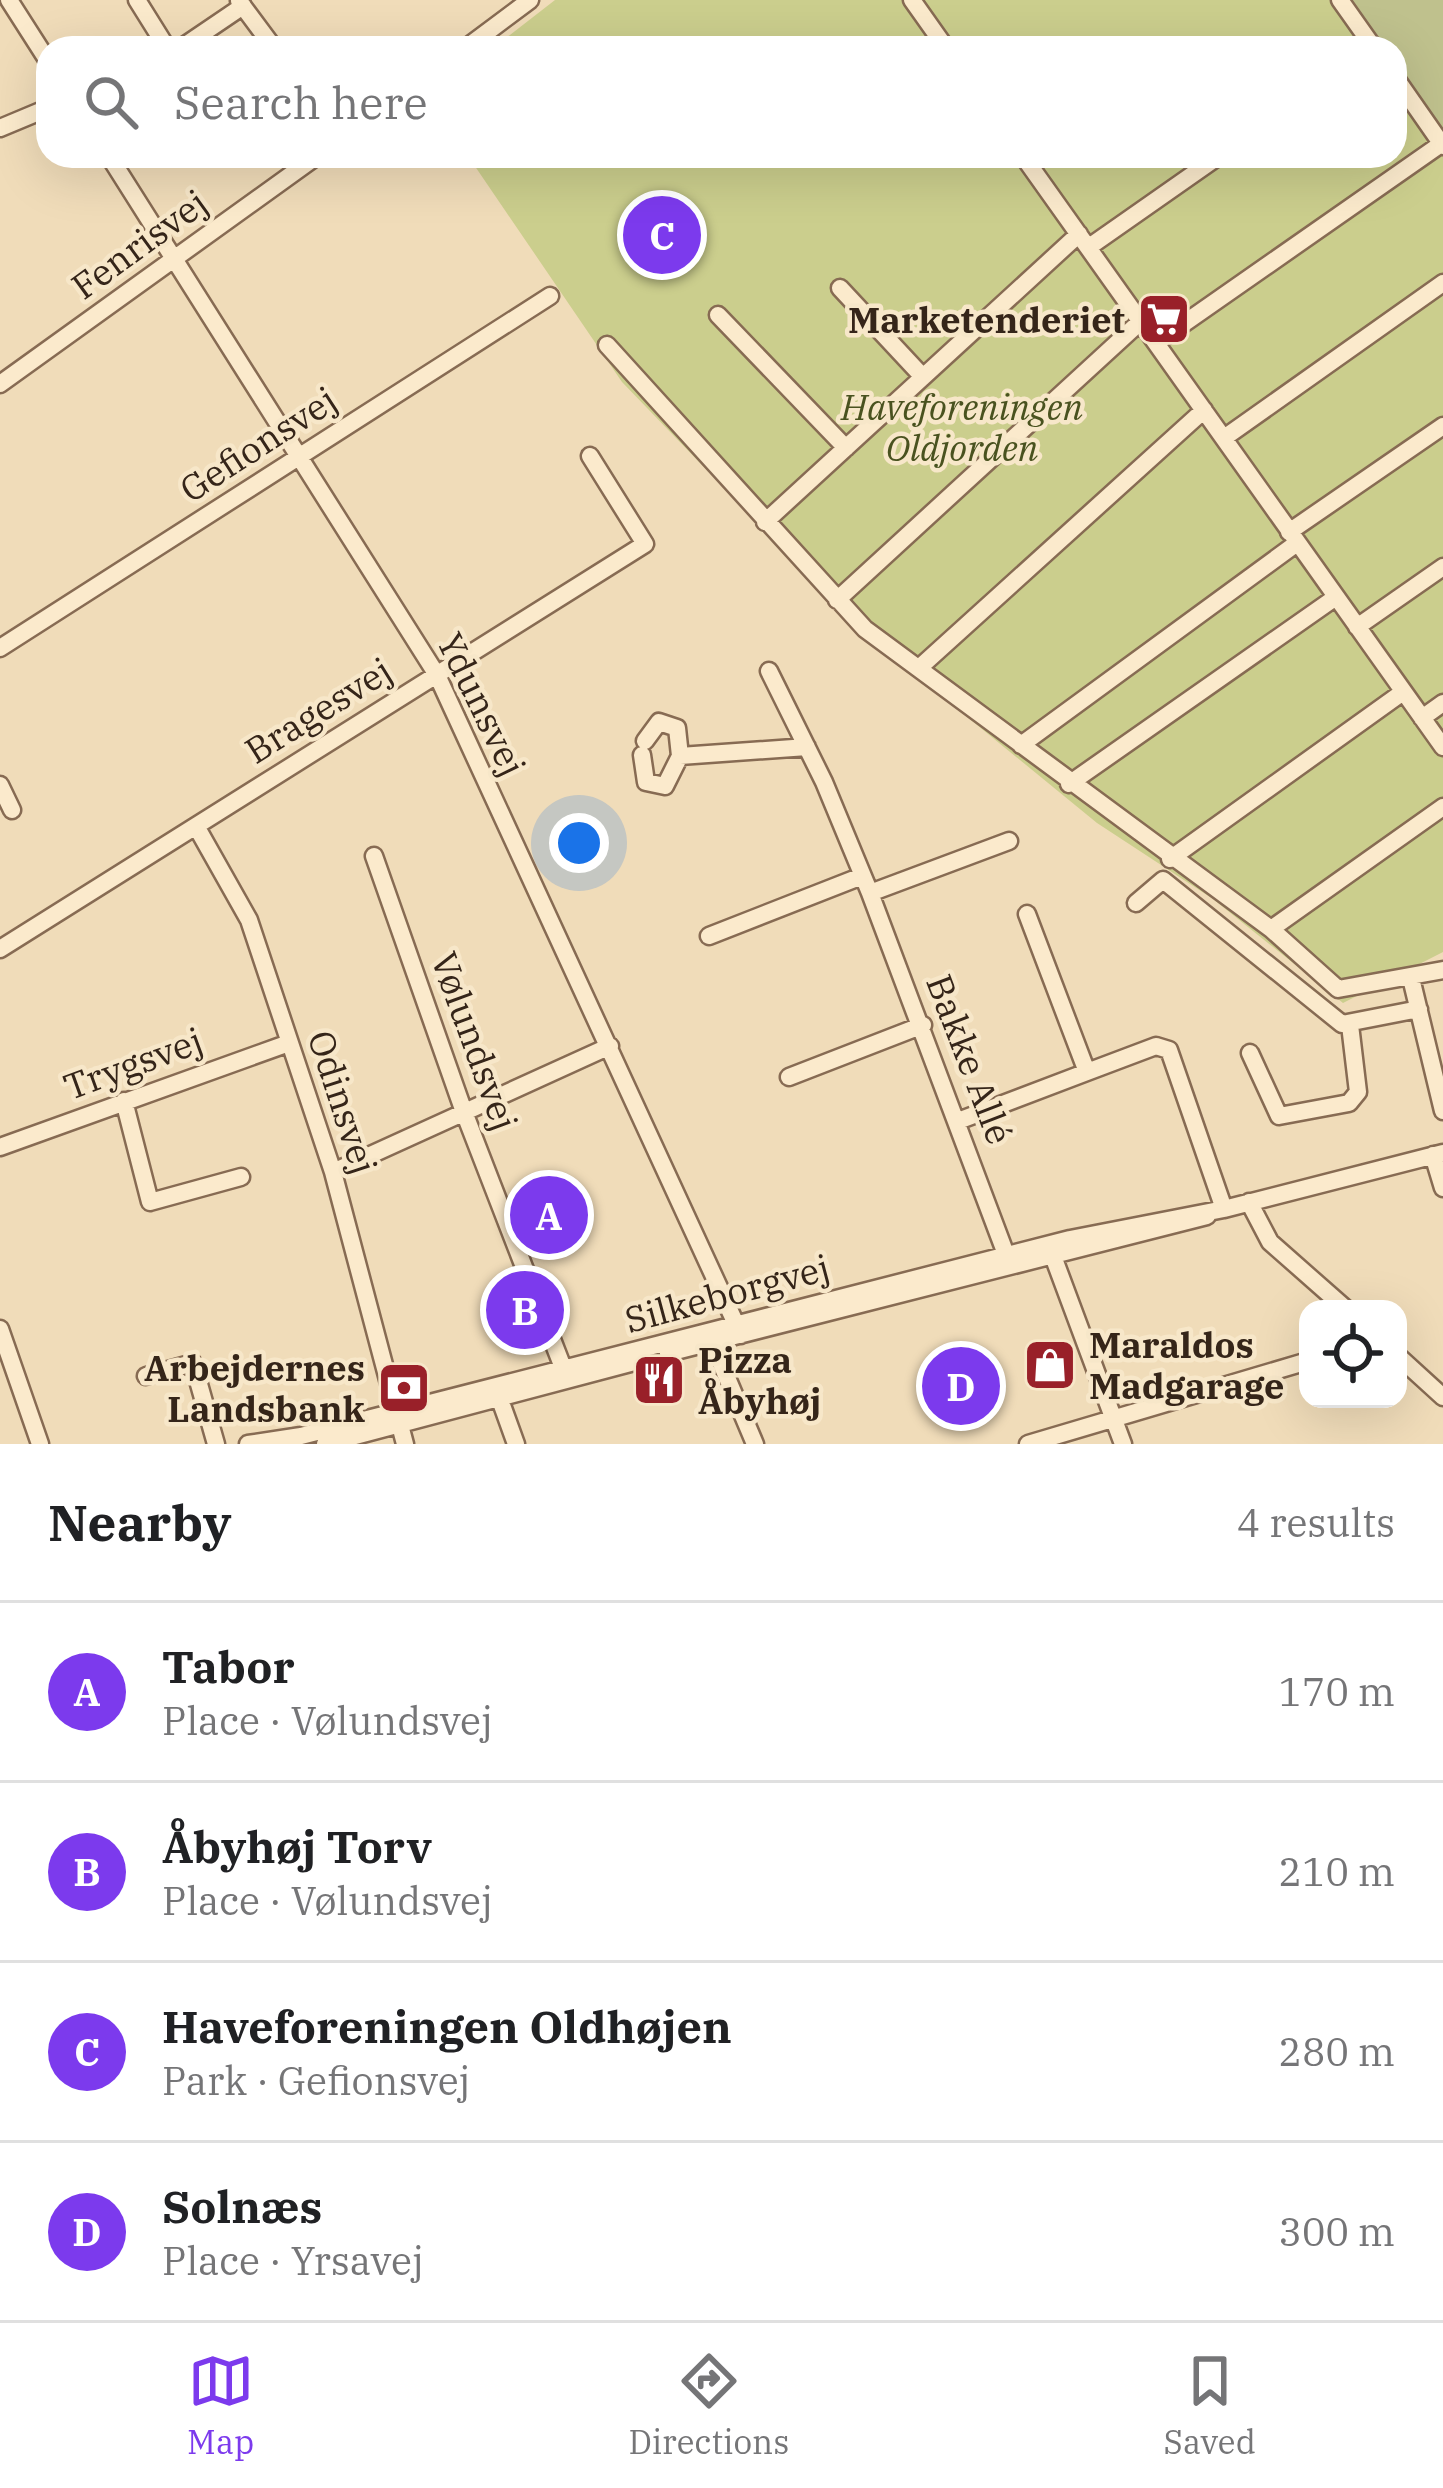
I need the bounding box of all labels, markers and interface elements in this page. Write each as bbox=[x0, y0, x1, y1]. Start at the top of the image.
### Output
search box bbox=[36, 36, 1407, 168]
icon: search bbox=[78, 69, 144, 135]
text: Search here bbox=[174, 73, 428, 131]
street label: Fenrisvej bbox=[62, 179, 216, 309]
pin: C bbox=[623, 190, 701, 280]
supermarket icon: Marketenderiet bbox=[1136, 291, 1192, 347]
place label: Marketenderiet bbox=[848, 296, 1125, 343]
street label: Gefionsvej bbox=[171, 376, 345, 512]
park label: Haveforeningen Oldjorden bbox=[840, 383, 1084, 471]
street label: Ydunsvej bbox=[427, 624, 537, 784]
street label: Bragesvej bbox=[236, 646, 400, 774]
your location bbox=[549, 813, 609, 873]
street label: Vølundsvej bbox=[421, 945, 529, 1137]
street label: Bakke Allé bbox=[916, 967, 1024, 1151]
street label: Trygsvej bbox=[57, 1016, 209, 1110]
street label: Odinsvej bbox=[298, 1024, 388, 1180]
pin: A bbox=[510, 1170, 588, 1260]
street label: Silkeborgvej bbox=[619, 1243, 835, 1343]
pin: B bbox=[486, 1265, 564, 1355]
map controls bbox=[1299, 1300, 1407, 1408]
button: locate bbox=[1299, 1300, 1407, 1408]
place label: Maraldos Madgarage bbox=[1089, 1321, 1284, 1409]
place label: Pizza Åbyhøj bbox=[698, 1336, 821, 1424]
shop icon: Maraldos Madgarage bbox=[1022, 1337, 1078, 1393]
pin: D bbox=[922, 1341, 1000, 1431]
place label: Arbejdernes Landsbank bbox=[144, 1344, 366, 1432]
restaurant icon: Pizza Åbyhøj bbox=[631, 1352, 687, 1408]
bank icon: Arbejdernes Landsbank bbox=[376, 1360, 432, 1416]
text: Nearby bbox=[48, 1489, 232, 1555]
text: 4 results bbox=[1237, 1497, 1395, 1548]
text: Tabor bbox=[162, 1637, 295, 1695]
text: A bbox=[73, 1666, 101, 1717]
text: 170 m bbox=[1279, 1666, 1395, 1717]
text: Place · Vølundsvej bbox=[162, 1695, 493, 1746]
text: Åbyhøj Torv bbox=[162, 1817, 432, 1875]
text: B bbox=[73, 1846, 101, 1897]
text: 210 m bbox=[1279, 1846, 1395, 1897]
text: Place · Vølundsvej bbox=[162, 1875, 493, 1926]
text: Haveforeningen Oldhøjen bbox=[162, 1997, 732, 2055]
text: C bbox=[74, 2026, 100, 2077]
text: 280 m bbox=[1279, 2026, 1395, 2077]
text: Park · Gefionsvej bbox=[162, 2055, 470, 2106]
text: Solnæs bbox=[162, 2177, 322, 2235]
text: D bbox=[72, 2206, 102, 2257]
text: 300 m bbox=[1279, 2206, 1395, 2257]
text: Place · Yrsavej bbox=[162, 2235, 424, 2286]
tab: Map bbox=[187, 2348, 254, 2463]
tab: Directions bbox=[628, 2348, 789, 2463]
tab: Saved bbox=[1163, 2348, 1256, 2463]

